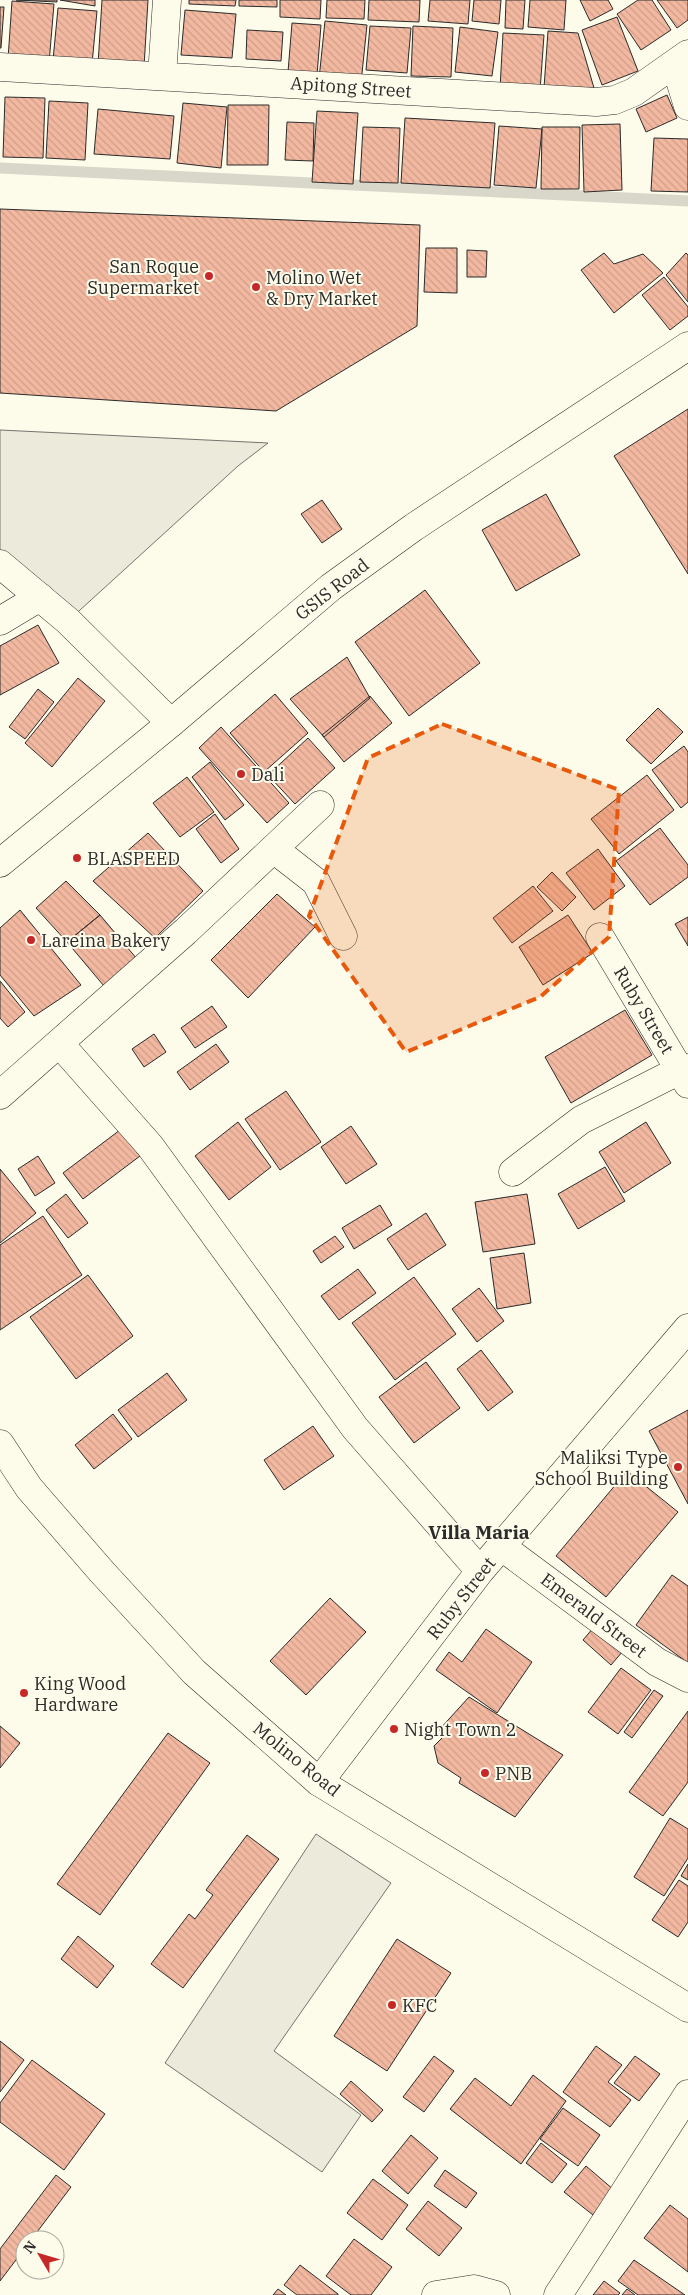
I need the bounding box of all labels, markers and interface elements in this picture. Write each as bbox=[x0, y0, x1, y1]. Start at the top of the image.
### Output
street label: Apitong Street bbox=[290, 71, 412, 103]
place label: San Roque Supermarket bbox=[87, 255, 199, 299]
place label: Molino Wet & Dry Market bbox=[266, 266, 378, 310]
marker: San Roque Supermarket bbox=[203, 270, 215, 282]
marker: Molino Wet & Dry Market bbox=[250, 281, 262, 293]
street label: GSIS Road bbox=[290, 553, 374, 625]
place label: Dali bbox=[251, 763, 285, 786]
marker: Dali bbox=[235, 768, 247, 780]
place label: BLASPEED bbox=[87, 847, 180, 870]
marker: BLASPEED bbox=[71, 852, 83, 864]
place label: Lareina Bakery bbox=[41, 929, 171, 952]
marker: Lareina Bakery bbox=[25, 934, 37, 946]
street label: Ruby Street bbox=[609, 962, 679, 1058]
place label: Maliksi Type School Building bbox=[535, 1446, 668, 1490]
marker: Maliksi Type School Building bbox=[672, 1461, 684, 1473]
district label: Villa Maria bbox=[428, 1520, 530, 1544]
street label: Ruby Street bbox=[422, 1552, 500, 1644]
street label: Emerald Street bbox=[536, 1568, 652, 1662]
place label: King Wood Hardware bbox=[34, 1672, 126, 1716]
marker: King Wood Hardware bbox=[18, 1687, 30, 1699]
street label: Molino Road bbox=[249, 1717, 345, 1801]
place label: Night Town 2 bbox=[404, 1718, 517, 1741]
marker: Night Town 2 bbox=[388, 1723, 400, 1735]
place label: PNB bbox=[495, 1762, 532, 1785]
marker: PNB bbox=[479, 1767, 491, 1779]
place label: KFC bbox=[402, 1994, 437, 2017]
marker: KFC bbox=[386, 1999, 398, 2011]
north arrow bbox=[15, 2230, 65, 2280]
text: N bbox=[19, 2237, 40, 2257]

